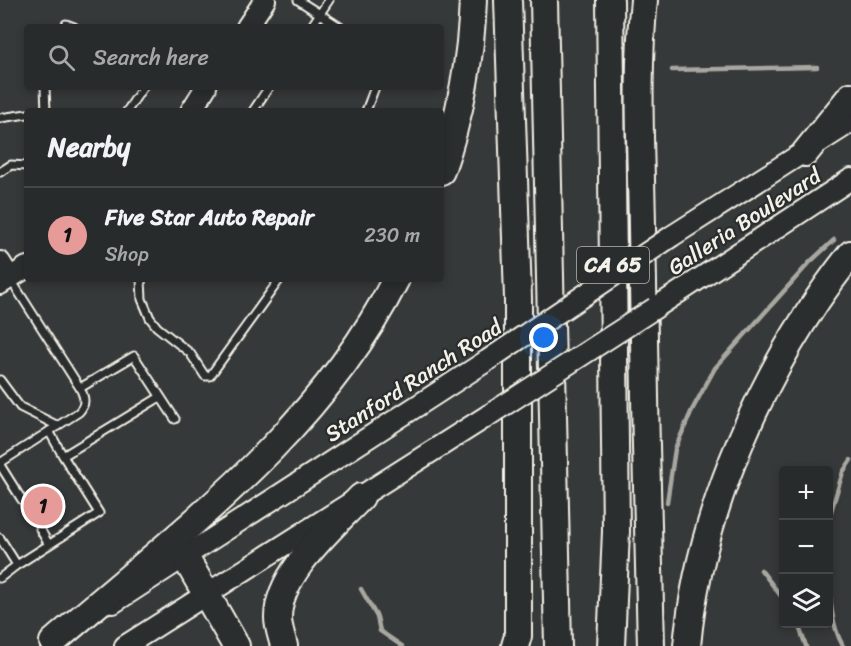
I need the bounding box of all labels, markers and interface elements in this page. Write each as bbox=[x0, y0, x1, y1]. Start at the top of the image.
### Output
search box bbox=[24, 24, 444, 90]
text: Search here bbox=[93, 38, 209, 77]
icon: search bbox=[45, 41, 78, 74]
text: Nearby bbox=[48, 124, 130, 170]
street label: Galleria Boulevard bbox=[660, 156, 830, 286]
text: Five Star Auto Repair bbox=[105, 198, 314, 237]
text: 1 bbox=[63, 218, 72, 253]
text: 230 m bbox=[364, 218, 420, 253]
text: Shop bbox=[105, 237, 149, 272]
road number: CA 65 bbox=[577, 247, 649, 283]
street label: Stanford Ranch Road bbox=[317, 307, 511, 453]
your location bbox=[529, 323, 558, 352]
map controls bbox=[779, 466, 833, 628]
button: + bbox=[779, 466, 833, 520]
pin: 1 bbox=[24, 484, 63, 528]
button: − bbox=[779, 520, 833, 574]
button: layers bbox=[779, 574, 833, 628]

